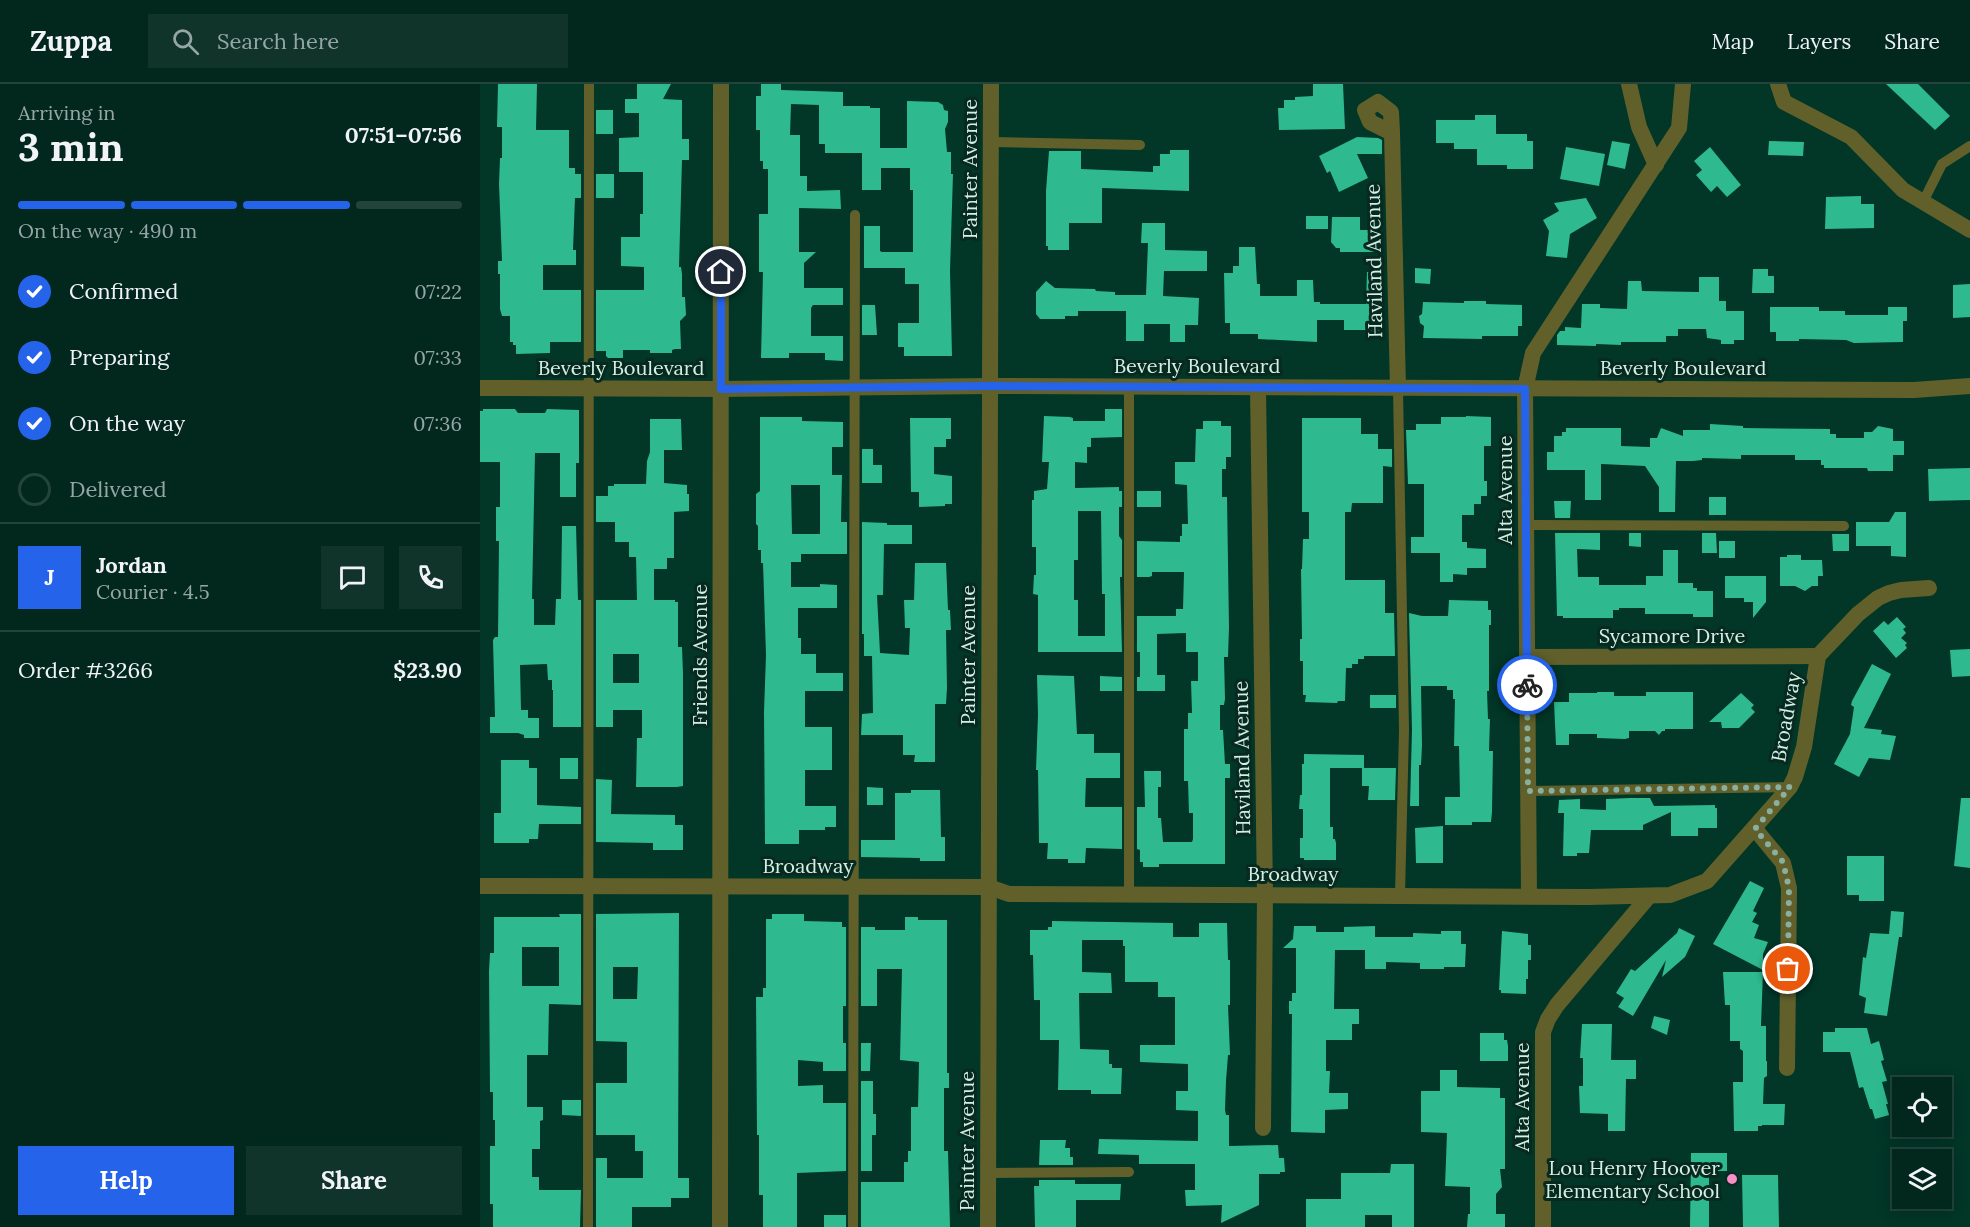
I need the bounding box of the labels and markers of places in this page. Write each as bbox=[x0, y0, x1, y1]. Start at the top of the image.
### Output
pin bbox=[695, 246, 746, 297]
pin bbox=[1762, 943, 1813, 994]
place label: Lou Henry Hoover Elementary School bbox=[1545, 1155, 1720, 1203]
marker: Lou Henry Hoover Elementary School bbox=[1725, 1172, 1739, 1186]

